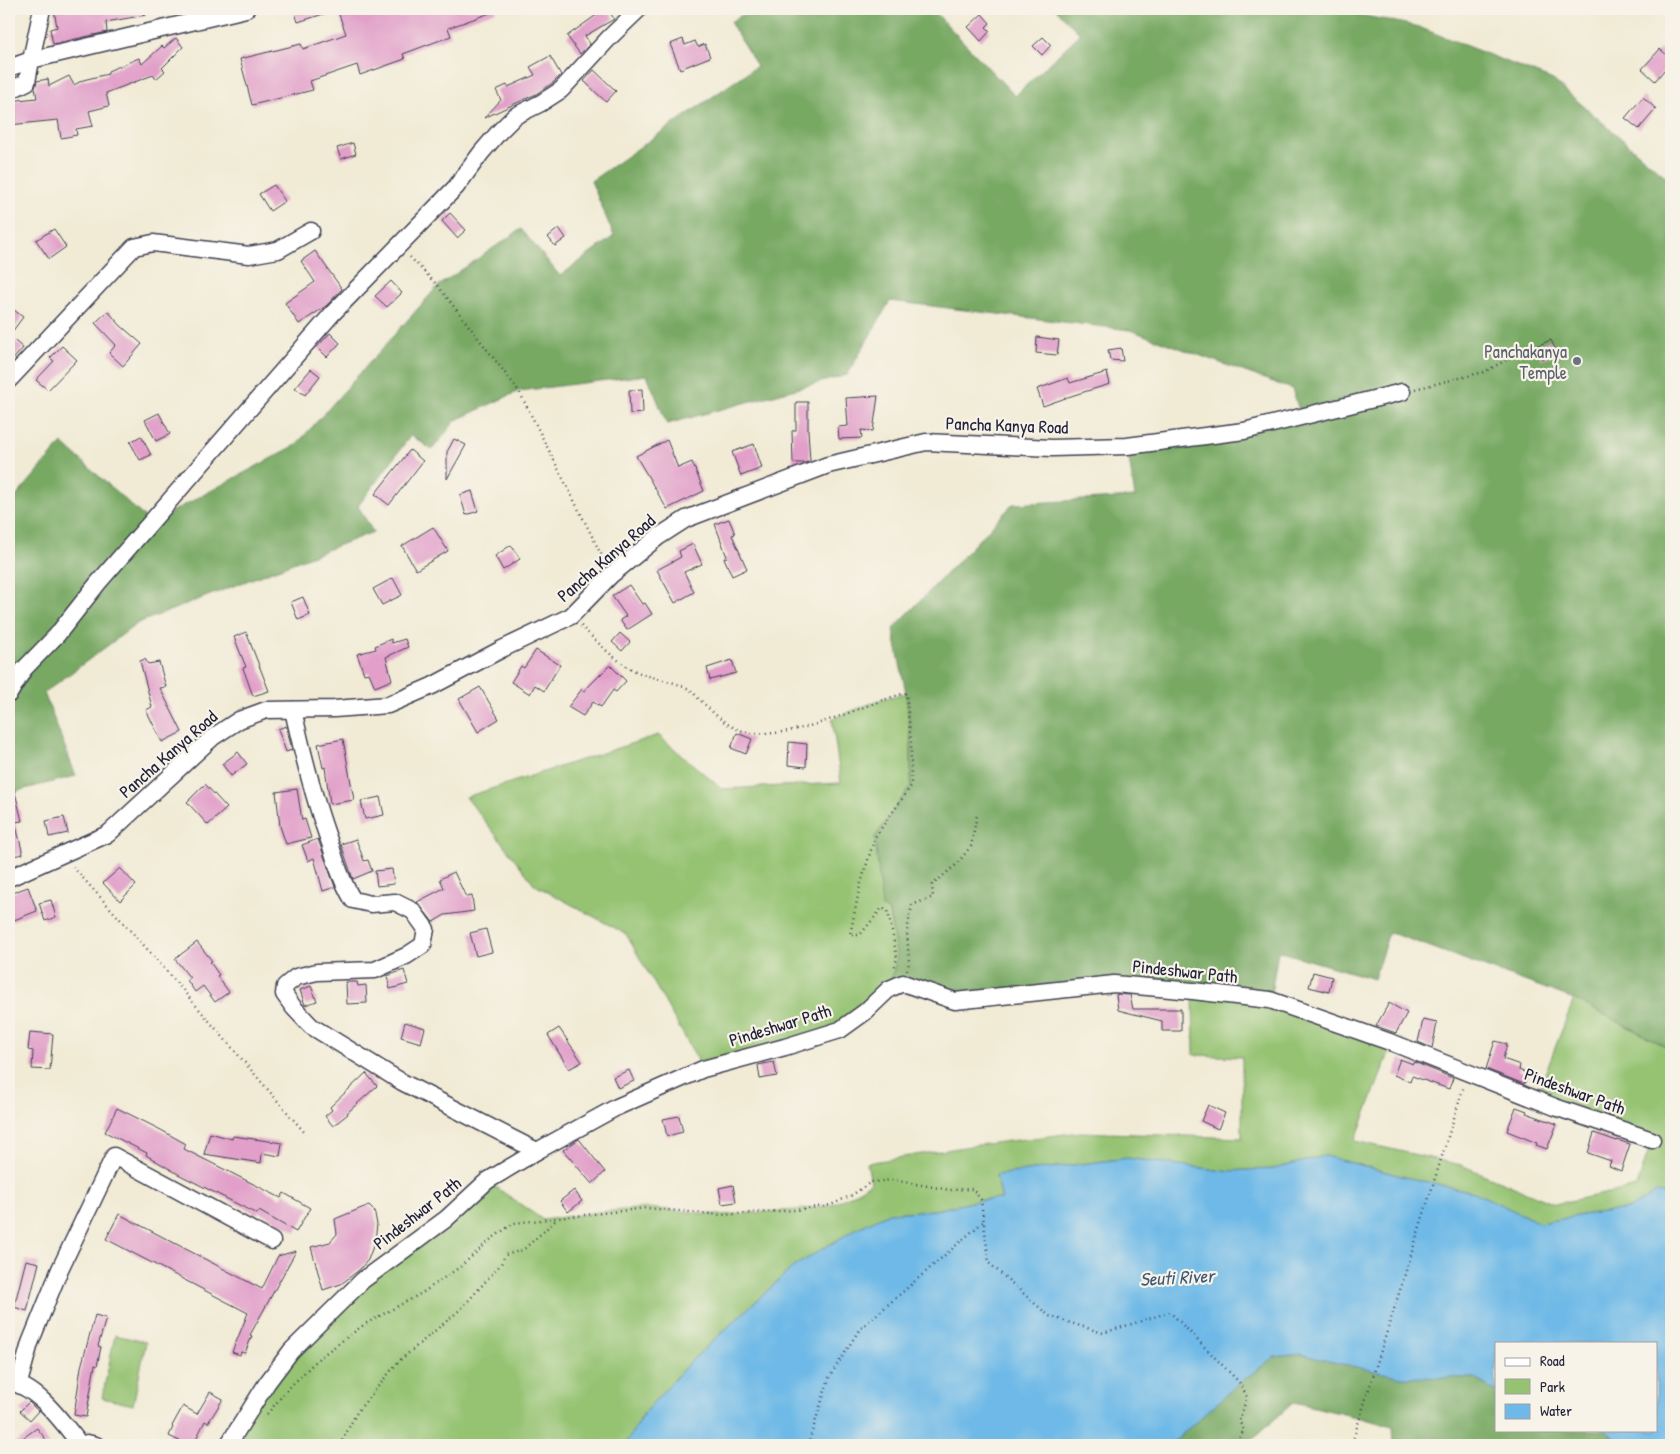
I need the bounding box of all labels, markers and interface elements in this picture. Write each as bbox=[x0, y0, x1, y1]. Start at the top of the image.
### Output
place label: Panchakanya Temple bbox=[1484, 339, 1567, 385]
marker: Panchakanya Temple bbox=[1571, 355, 1583, 367]
street label: Pancha Kanya Road bbox=[945, 410, 1069, 440]
street label: Pancha Kanya Road bbox=[552, 508, 660, 608]
street label: Pancha Kanya Road bbox=[114, 704, 222, 804]
street label: Pindeshwar Path bbox=[1131, 953, 1239, 989]
street label: Pindeshwar Path bbox=[726, 998, 834, 1052]
street label: Pindeshwar Path bbox=[1521, 1061, 1629, 1121]
street label: Pindeshwar Path bbox=[368, 1170, 467, 1255]
water label: Seuti River bbox=[1139, 1262, 1218, 1292]
legend bbox=[1495, 1342, 1658, 1432]
text: Road bbox=[1540, 1350, 1565, 1371]
text: Park bbox=[1540, 1376, 1565, 1397]
text: Water bbox=[1540, 1400, 1572, 1421]

